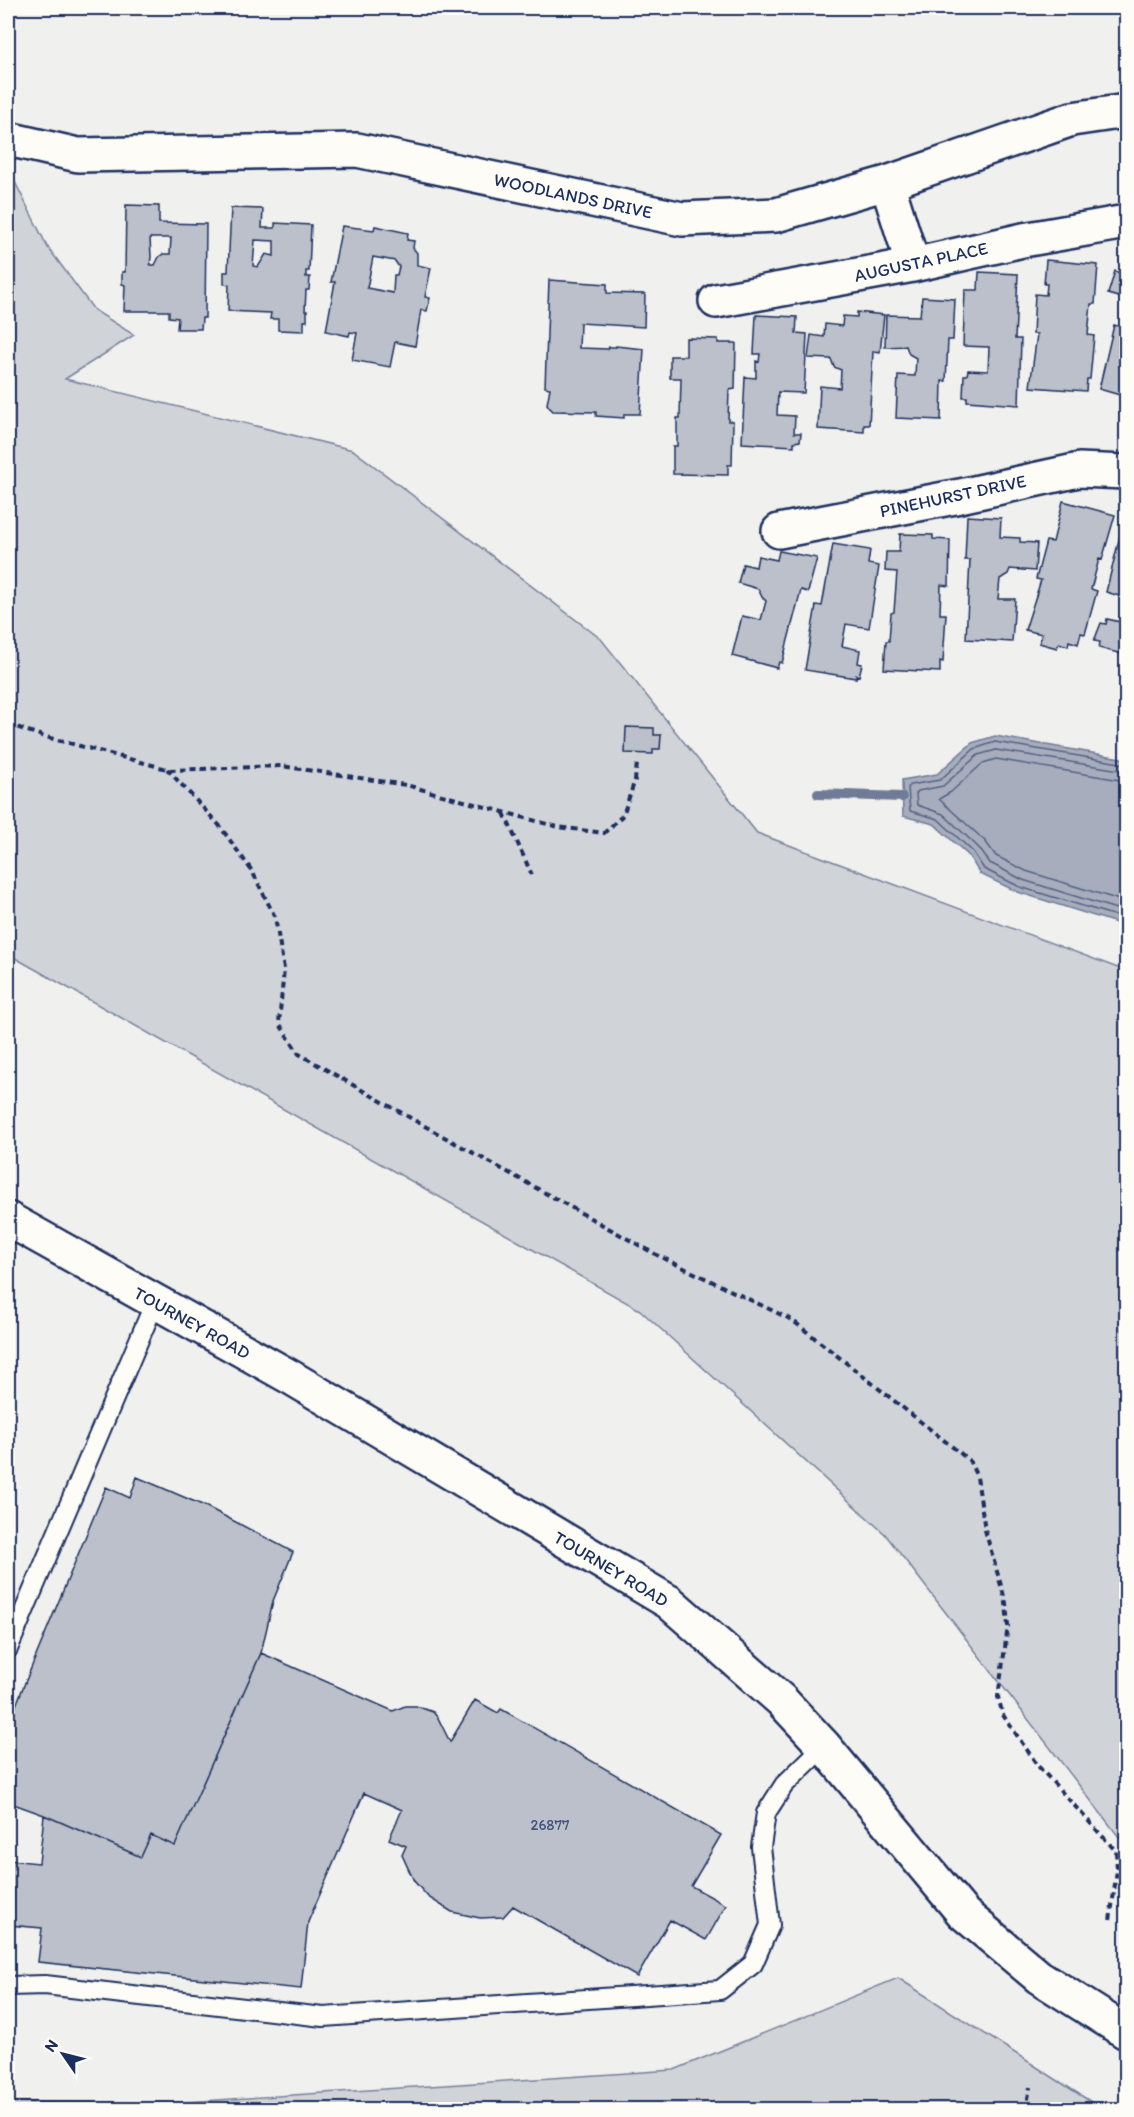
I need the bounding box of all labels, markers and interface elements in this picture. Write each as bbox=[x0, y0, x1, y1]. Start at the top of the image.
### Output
street label: WOODLANDS DRIVE bbox=[492, 168, 654, 224]
street label: AUGUSTA PLACE bbox=[852, 237, 990, 287]
street label: PINEHURST DRIVE bbox=[878, 470, 1028, 522]
street label: TOURNEY ROAD bbox=[130, 1282, 254, 1364]
street label: TOURNEY ROAD bbox=[550, 1526, 673, 1612]
house number: 26877 bbox=[531, 1816, 570, 1834]
north arrow bbox=[33, 2024, 93, 2084]
text: N bbox=[40, 2036, 62, 2056]

